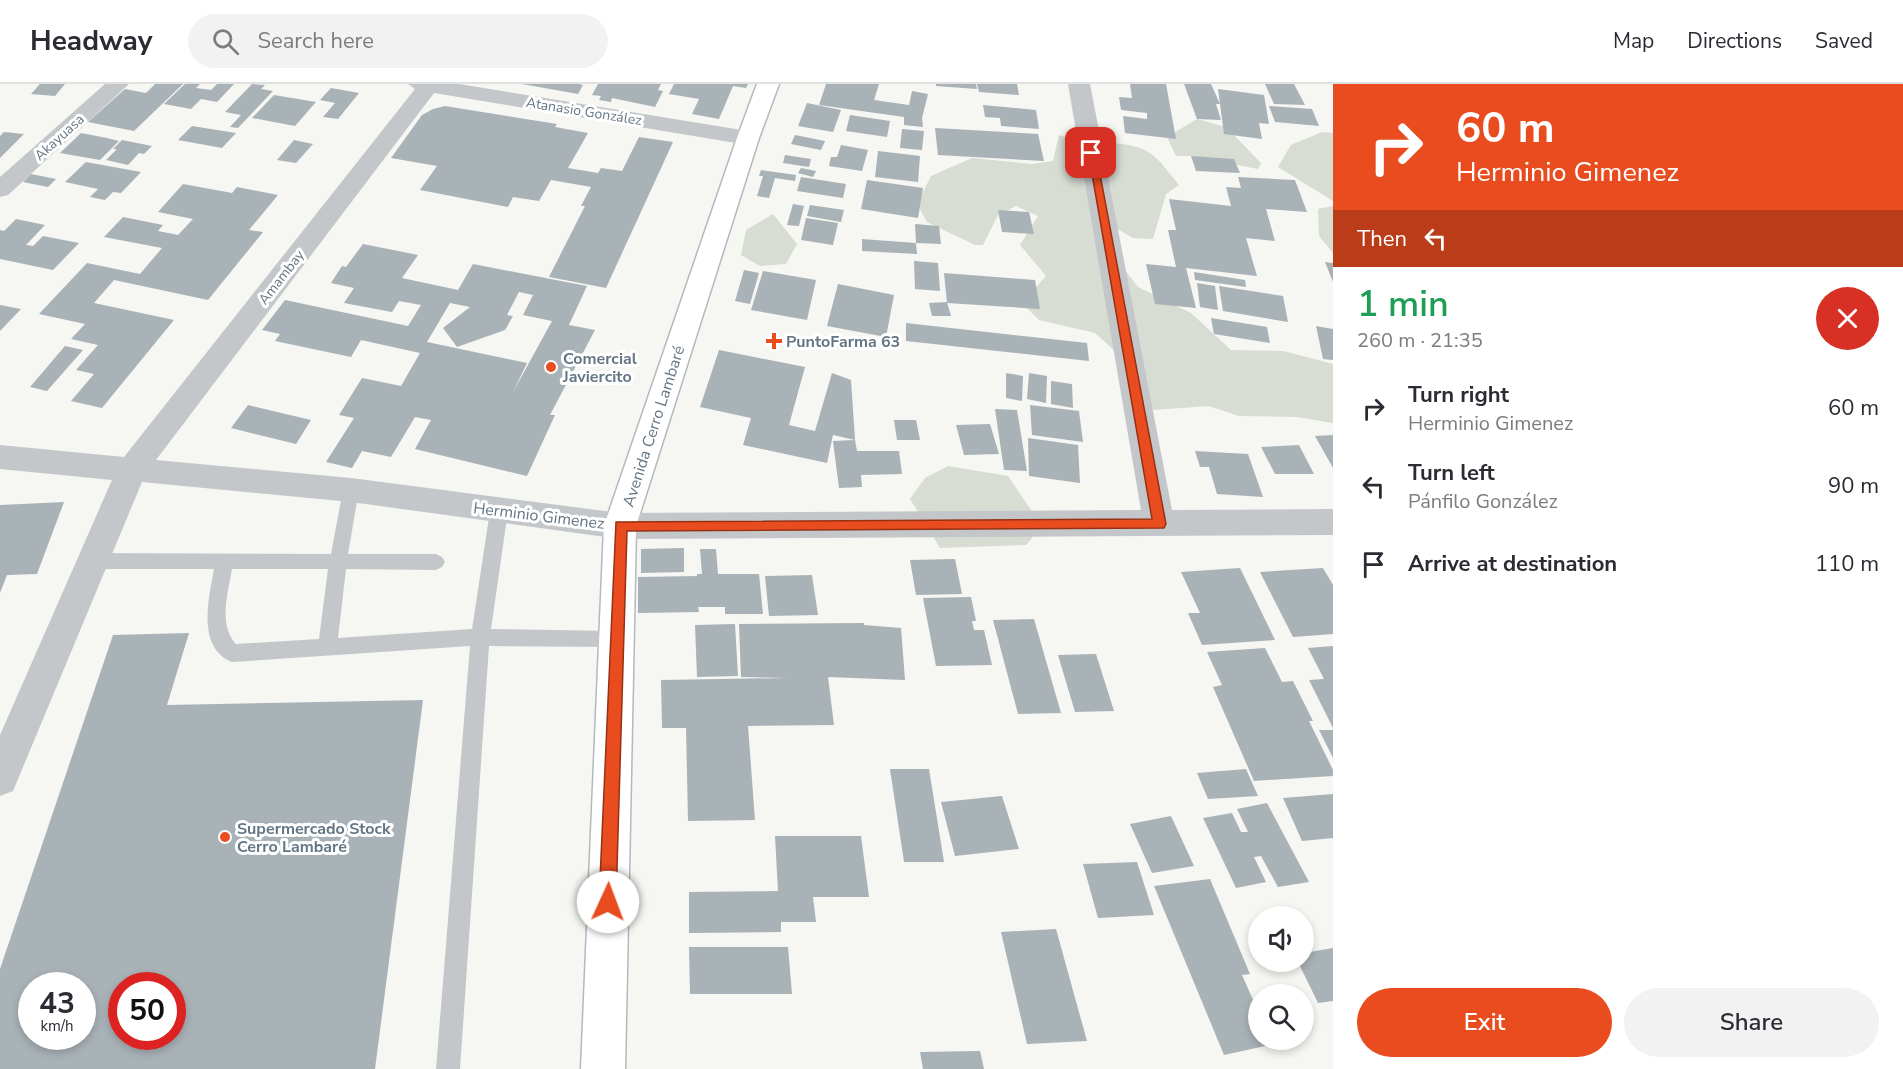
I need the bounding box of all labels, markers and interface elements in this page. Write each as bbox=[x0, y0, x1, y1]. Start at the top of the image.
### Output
search box bbox=[188, 14, 608, 68]
text: Headway bbox=[30, 22, 152, 60]
icon: search bbox=[209, 25, 242, 58]
text: Search here bbox=[257, 26, 374, 56]
text: Map bbox=[1613, 27, 1654, 55]
text: Directions bbox=[1687, 27, 1782, 55]
text: Saved bbox=[1815, 27, 1873, 55]
street label: Atanasio González bbox=[525, 93, 644, 130]
text: 60 m bbox=[1456, 100, 1555, 157]
icon: right bbox=[1357, 108, 1435, 186]
street label: Akayuasa bbox=[30, 110, 88, 165]
pin bbox=[1065, 127, 1116, 178]
icon: arrive bbox=[1074, 136, 1107, 169]
text: Herminio Gimenez bbox=[1456, 154, 1679, 191]
icon: left bbox=[1419, 222, 1452, 255]
text: Then bbox=[1357, 224, 1407, 254]
street label: Amambay bbox=[254, 245, 309, 308]
text: 1 min bbox=[1357, 280, 1449, 329]
button: close bbox=[1816, 287, 1879, 350]
text: 260 m · 21:35 bbox=[1357, 327, 1483, 354]
place label: PuntoFarma 63 bbox=[786, 331, 900, 353]
marker: PuntoFarma 63 bbox=[767, 334, 781, 348]
street label: Avenida Cerro Lambaré bbox=[617, 343, 690, 510]
place label: Comercial Javiercito bbox=[562, 348, 637, 388]
marker: Comercial Javiercito bbox=[544, 360, 558, 374]
text: Turn right bbox=[1408, 380, 1509, 410]
icon: right bbox=[1357, 392, 1390, 425]
text: 60 m bbox=[1828, 393, 1879, 423]
text: Herminio Gimenez bbox=[1408, 410, 1573, 437]
text: Turn left bbox=[1408, 458, 1495, 488]
icon: left bbox=[1357, 470, 1390, 503]
text: 90 m bbox=[1828, 471, 1879, 501]
text: Pánfilo González bbox=[1408, 488, 1558, 515]
street label: Herminio Gimenez bbox=[472, 497, 606, 535]
icon: arrive bbox=[1357, 548, 1390, 581]
text: Arrive at destination bbox=[1408, 549, 1617, 579]
text: 110 m bbox=[1815, 549, 1879, 579]
place label: Supermercado Stock Cerro Lambaré bbox=[237, 818, 391, 858]
marker: Supermercado Stock Cerro Lambaré bbox=[218, 830, 232, 844]
position arrow bbox=[576, 870, 640, 934]
map controls bbox=[1248, 906, 1314, 1050]
button: sound bbox=[1248, 906, 1314, 972]
speed limit sign: 50 bbox=[108, 972, 186, 1050]
text: 43 bbox=[39, 983, 75, 1024]
button: search bbox=[1248, 984, 1314, 1050]
button: Exit bbox=[1357, 988, 1612, 1057]
button: Share bbox=[1624, 988, 1879, 1057]
text: km/h bbox=[40, 1016, 74, 1036]

